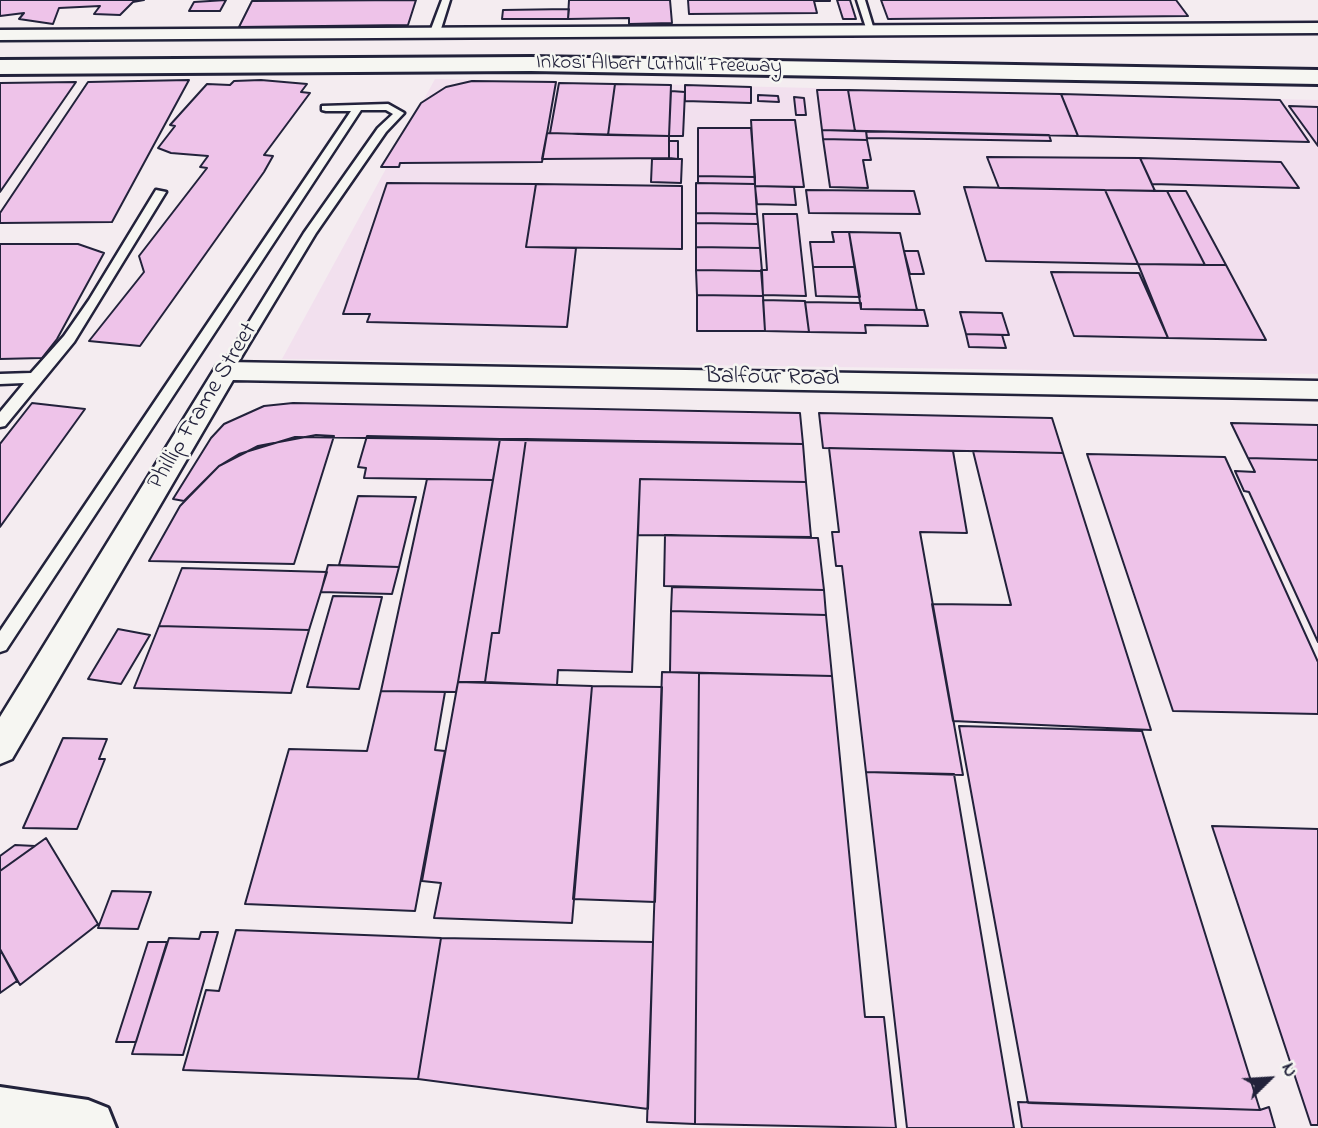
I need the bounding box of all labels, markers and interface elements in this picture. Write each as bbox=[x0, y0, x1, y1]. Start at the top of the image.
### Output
street label: Inkosi Albert Luthuli Freeway bbox=[536, 51, 782, 81]
street label: Phillip Frame Street bbox=[143, 318, 265, 496]
street label: Balfour Road bbox=[704, 363, 840, 395]
north arrow bbox=[1234, 1044, 1304, 1114]
text: N bbox=[1274, 1059, 1304, 1082]

